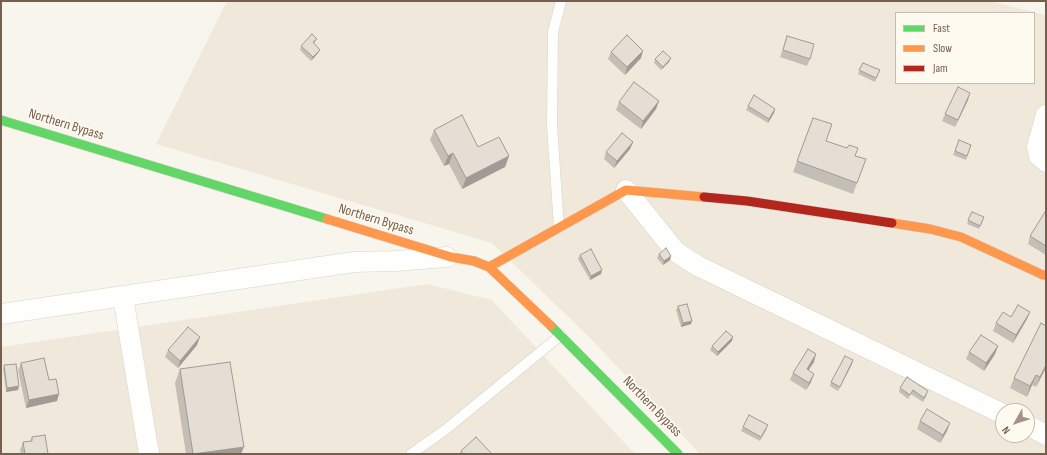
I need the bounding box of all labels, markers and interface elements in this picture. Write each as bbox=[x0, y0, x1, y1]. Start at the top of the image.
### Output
legend bbox=[895, 12, 1035, 84]
text: Fast bbox=[933, 21, 950, 36]
text: Slow bbox=[933, 41, 952, 56]
text: Jam bbox=[933, 61, 948, 76]
street label: Northern Bypass bbox=[26, 106, 106, 144]
street label: Northern Bypass bbox=[336, 201, 416, 239]
street label: Northern Bypass bbox=[619, 373, 685, 441]
north arrow bbox=[995, 403, 1035, 443]
text: N bbox=[999, 424, 1013, 437]

